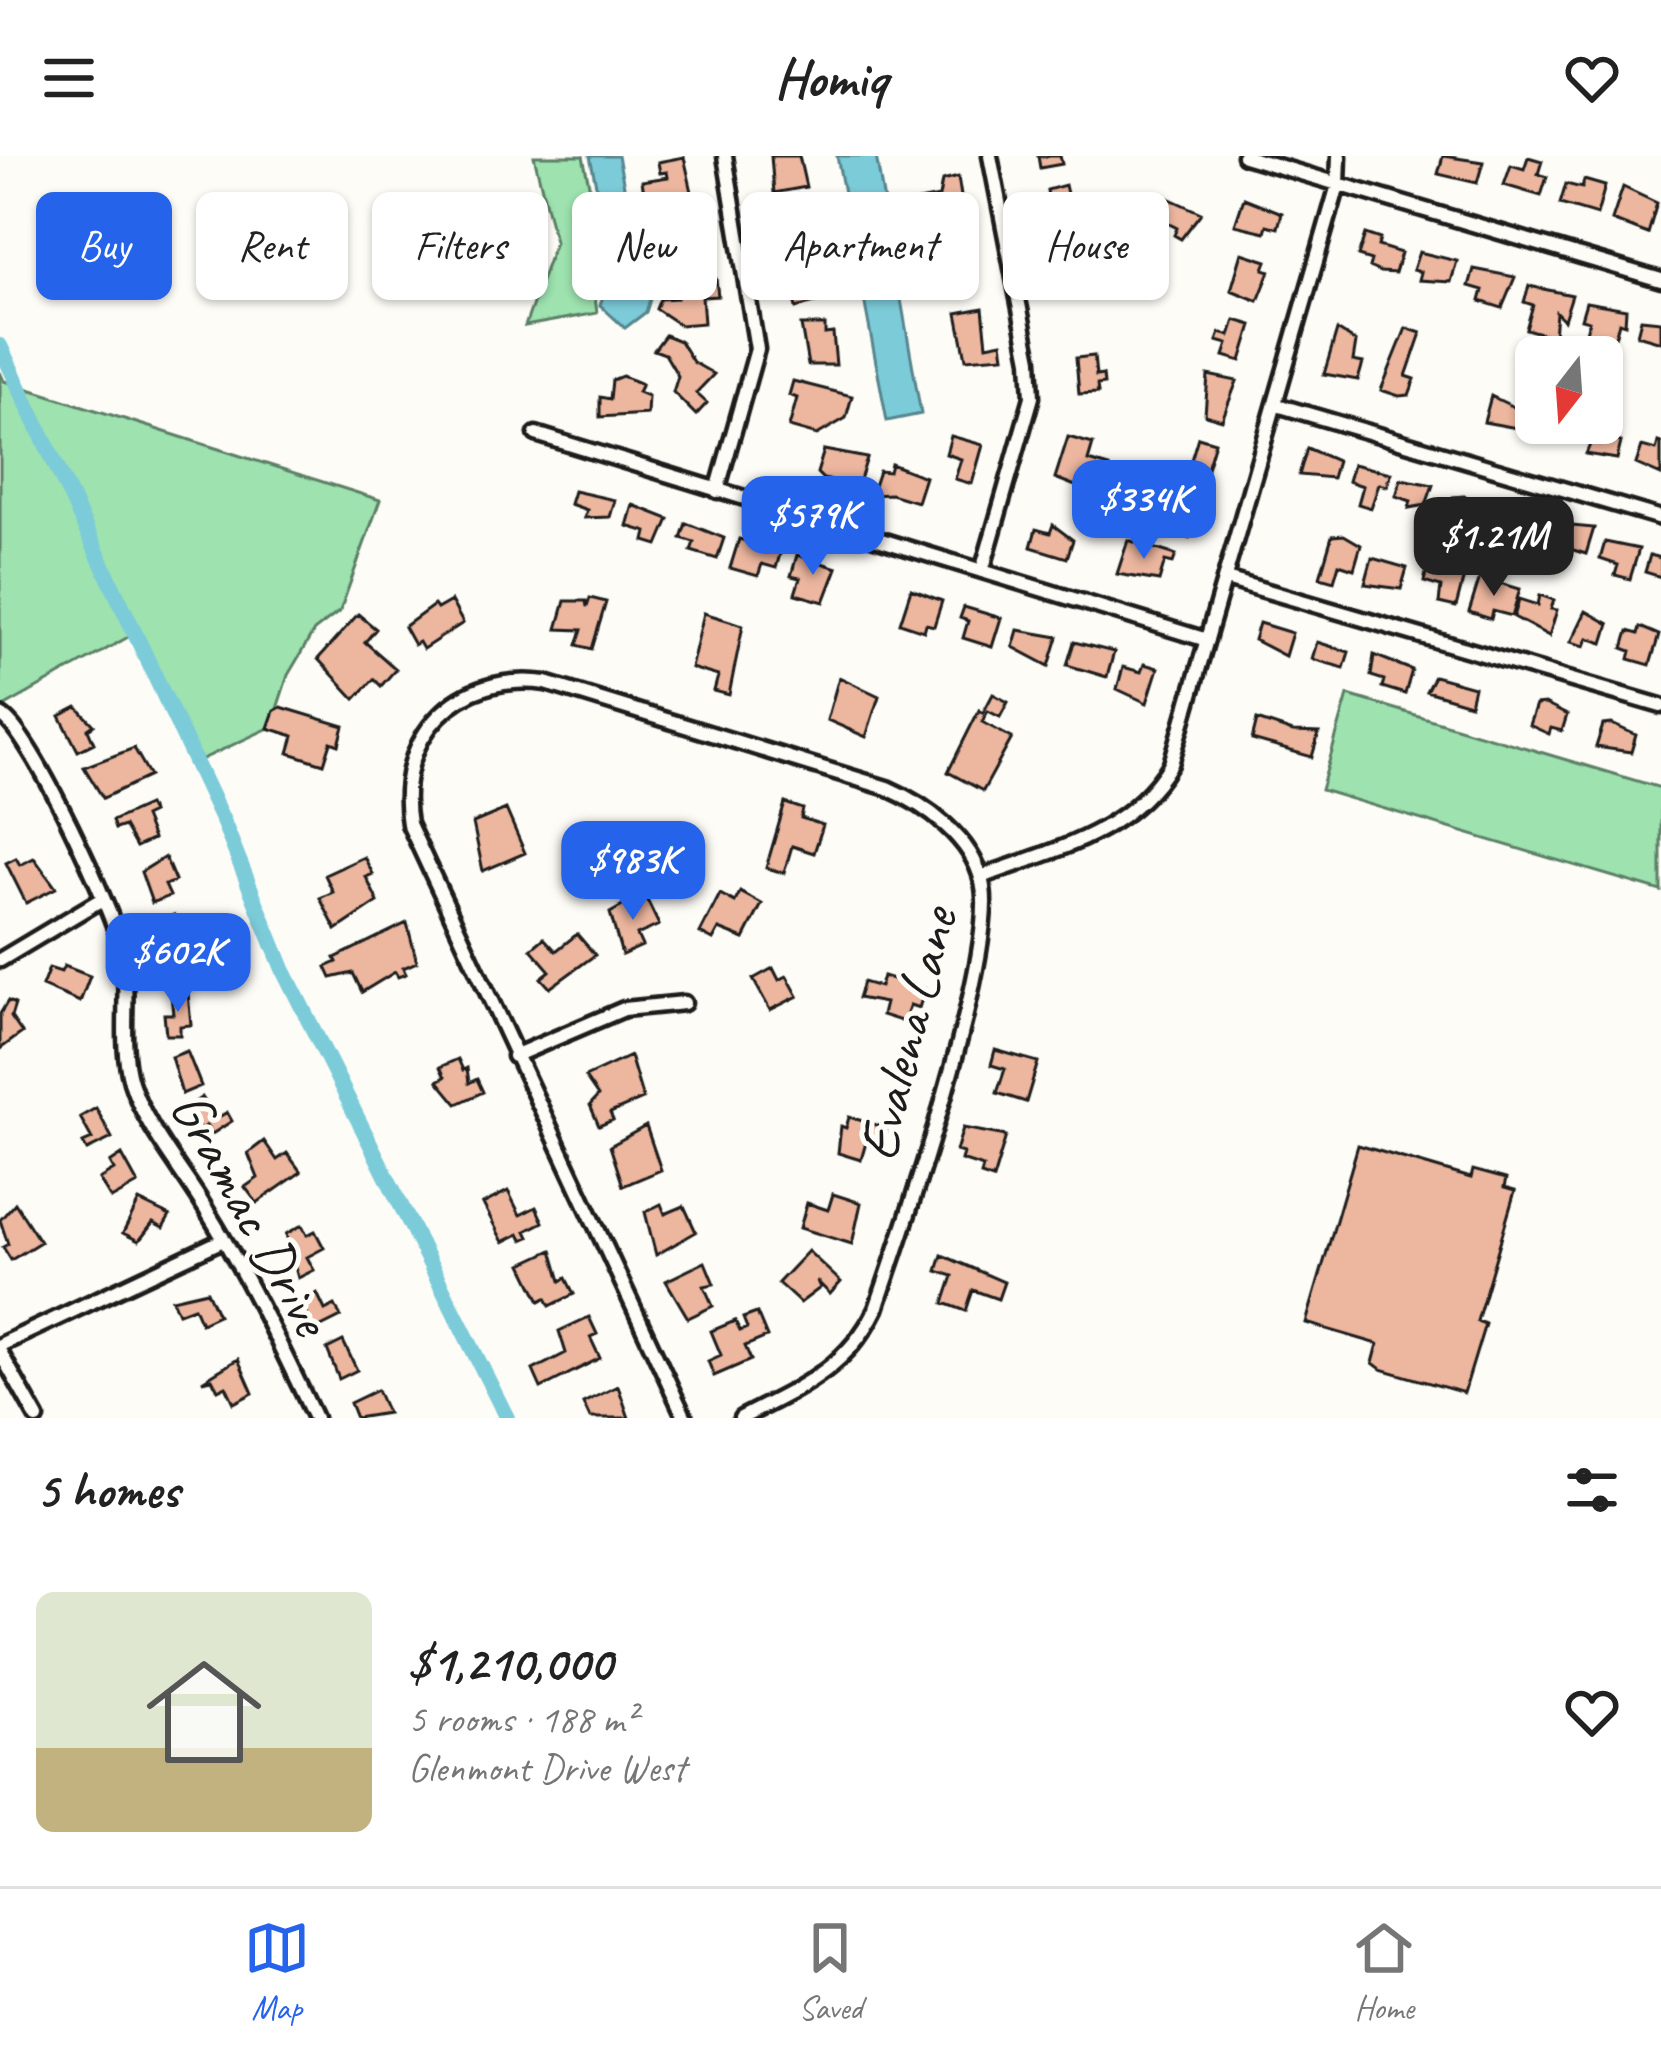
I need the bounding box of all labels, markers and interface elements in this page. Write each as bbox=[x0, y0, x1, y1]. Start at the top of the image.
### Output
text: Homiq bbox=[774, 44, 887, 112]
icon: menu bbox=[36, 45, 102, 111]
icon: heart bbox=[1559, 45, 1625, 111]
chip: Buy bbox=[36, 192, 172, 300]
chip: Rent bbox=[196, 192, 348, 300]
chip: Filters bbox=[372, 192, 548, 300]
chip: New bbox=[572, 192, 717, 300]
chip: Apartment bbox=[741, 192, 979, 300]
chip: House bbox=[1003, 192, 1169, 300]
north arrow bbox=[1515, 336, 1623, 444]
map controls bbox=[1515, 336, 1623, 444]
pin: $334K bbox=[1060, 460, 1228, 562]
text: $334K bbox=[1099, 474, 1189, 523]
pin: $579K bbox=[729, 476, 897, 578]
text: $579K bbox=[769, 490, 857, 539]
pin: $1.21M bbox=[1396, 497, 1592, 599]
text: $1.21M bbox=[1441, 511, 1547, 560]
pin: $983K bbox=[549, 821, 717, 923]
text: $983K bbox=[588, 835, 678, 884]
street label: Evalena Lane bbox=[841, 897, 974, 1167]
pin: $602K bbox=[94, 913, 262, 1015]
text: $602K bbox=[133, 927, 223, 976]
street label: Gramac Drive bbox=[155, 1078, 349, 1351]
icon: filters bbox=[1559, 1457, 1625, 1523]
text: 5 homes bbox=[36, 1458, 179, 1522]
text: $1,210,000 bbox=[408, 1631, 612, 1695]
icon: home bbox=[132, 1640, 276, 1784]
icon: heart bbox=[1559, 1679, 1625, 1745]
text: 5 rooms · 188 m² bbox=[408, 1695, 636, 1744]
text: Glenmont Drive West bbox=[408, 1744, 686, 1793]
tab: Map bbox=[244, 1915, 310, 2029]
tab: Saved bbox=[797, 1915, 863, 2029]
tab: Home bbox=[1351, 1915, 1417, 2029]

